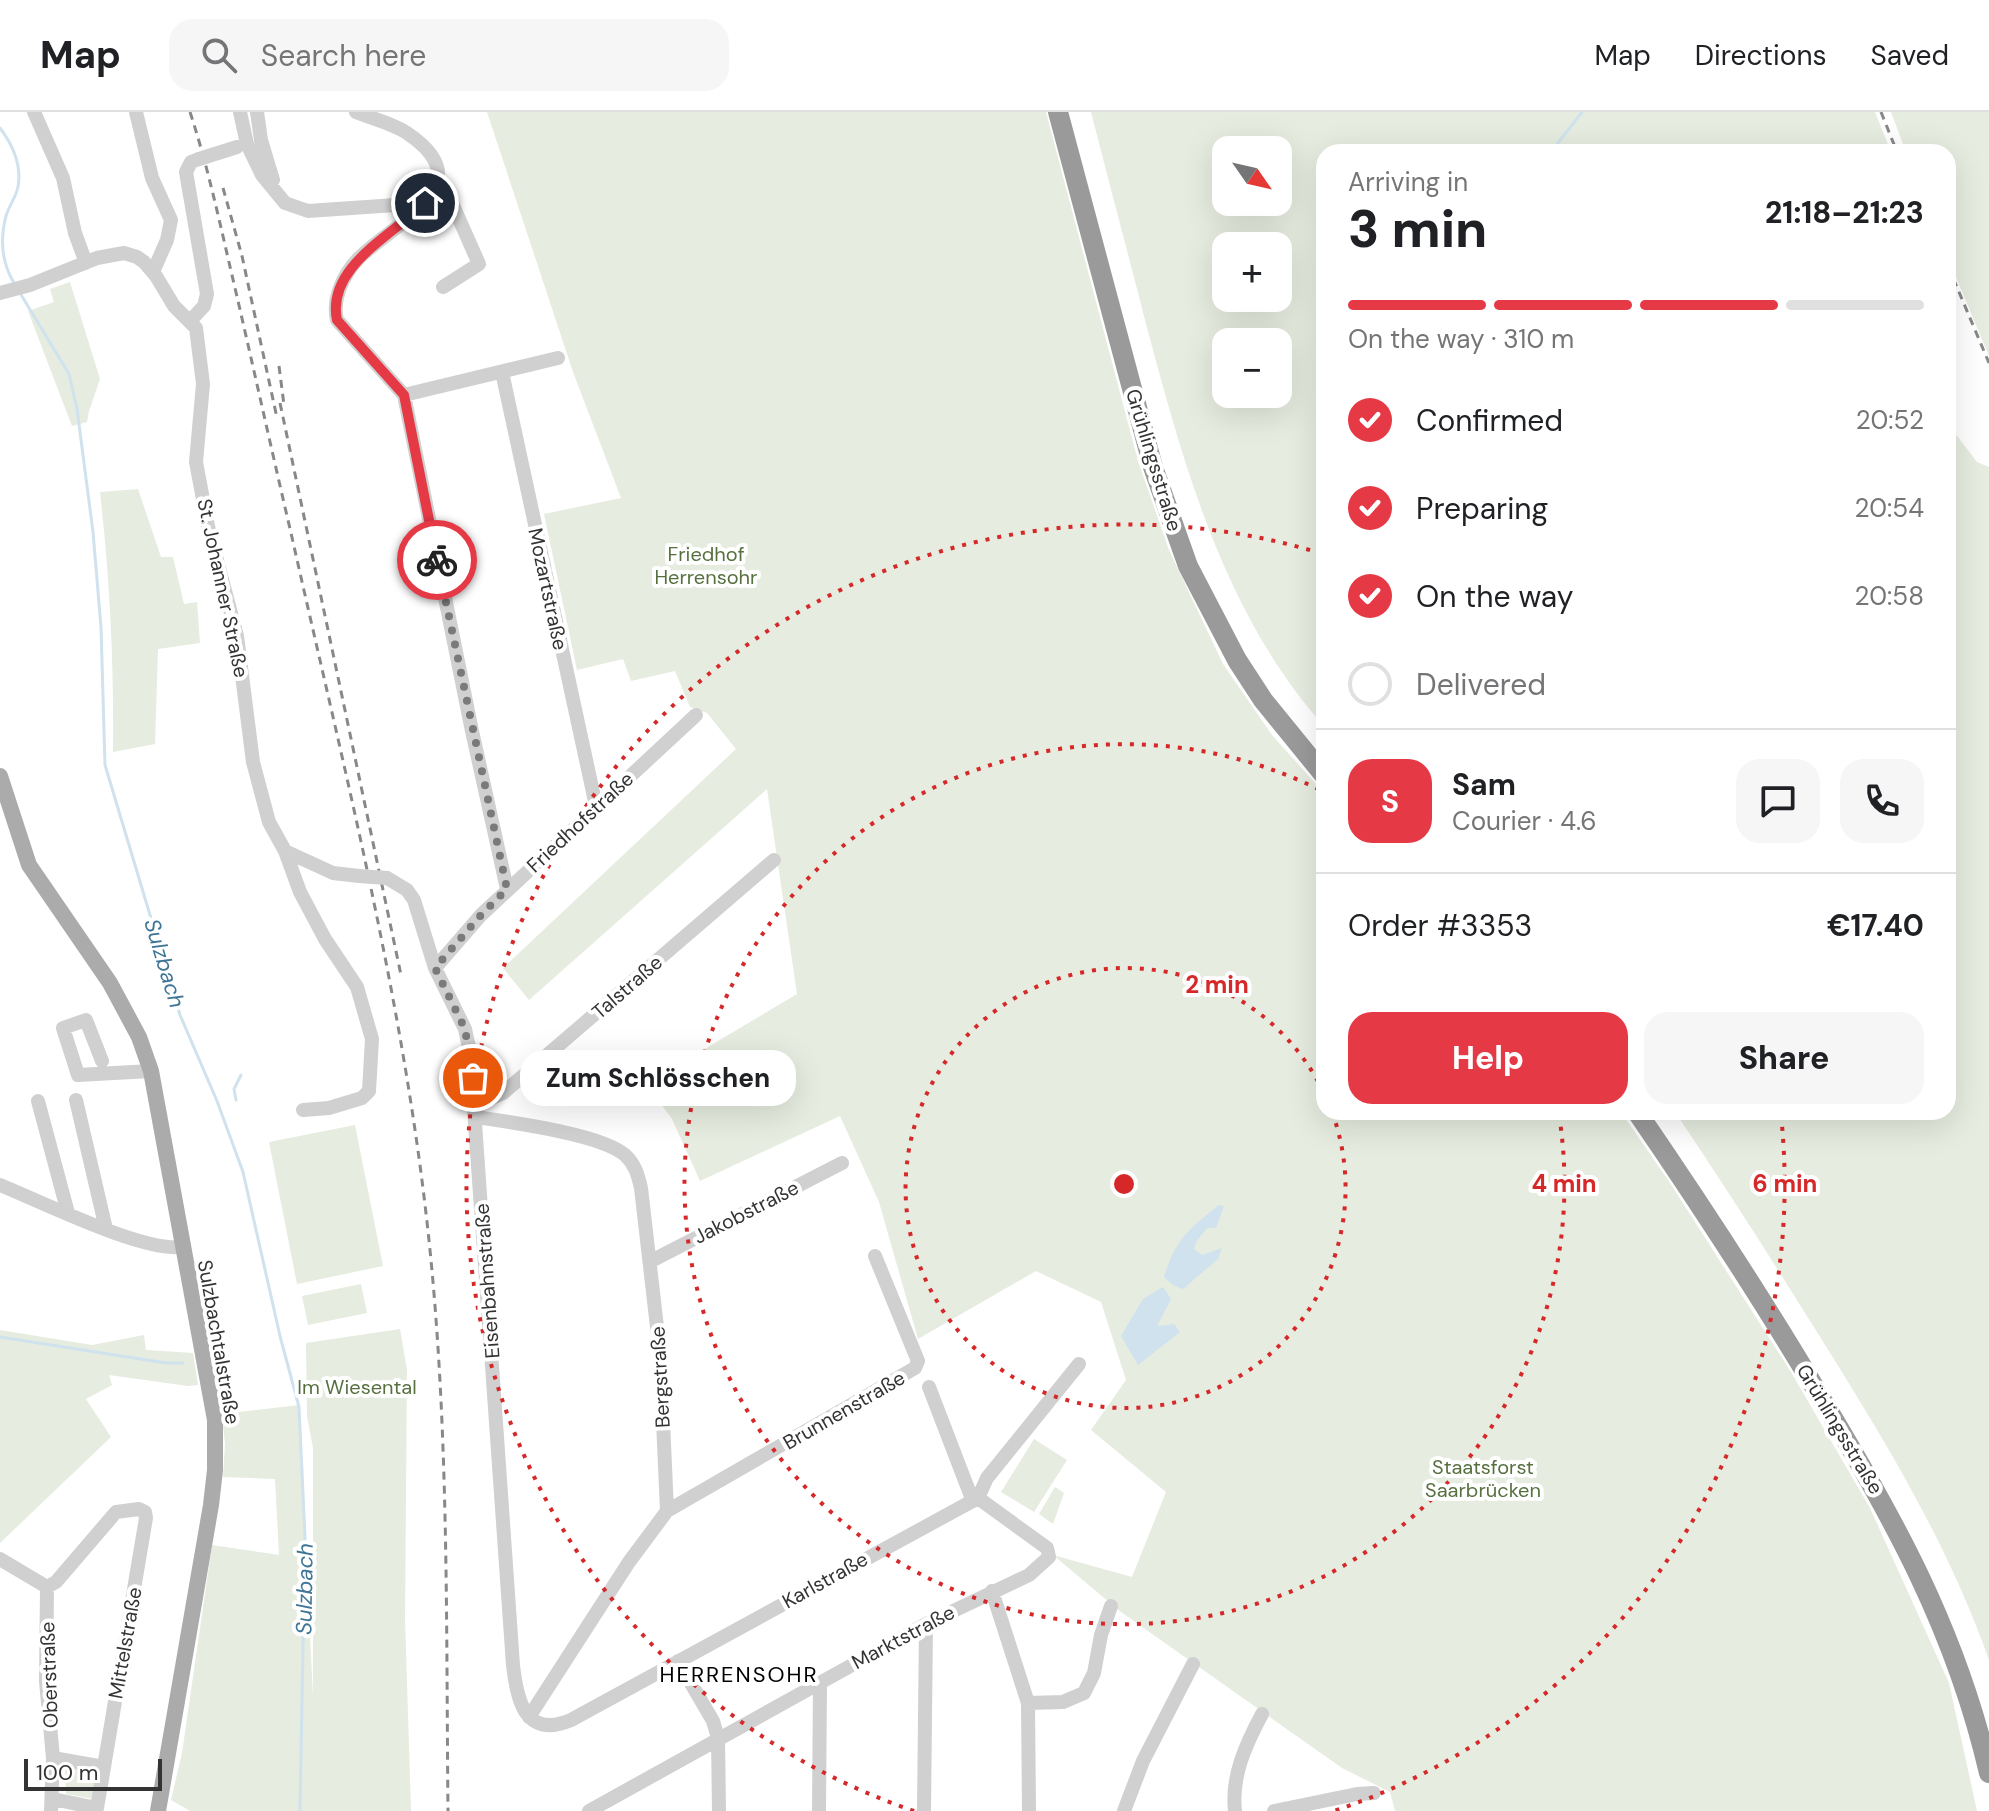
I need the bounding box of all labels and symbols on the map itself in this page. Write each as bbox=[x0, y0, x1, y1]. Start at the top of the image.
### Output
north arrow bbox=[1212, 136, 1292, 216]
pin bbox=[391, 169, 459, 237]
street label: Grühlingsstraße bbox=[1120, 386, 1188, 534]
street label: St. Johanner Straße bbox=[191, 496, 255, 680]
courier bbox=[397, 520, 477, 600]
street label: Mozartstraße bbox=[522, 526, 574, 652]
park label: Friedhof Herrensohr bbox=[654, 541, 758, 590]
street label: Friedhofstraße bbox=[521, 766, 639, 878]
water label: Sulzbach bbox=[137, 915, 192, 1011]
street label: Talstraße bbox=[586, 949, 668, 1025]
text: 2 min bbox=[1185, 969, 1249, 1000]
pin bbox=[439, 1044, 507, 1112]
callout: Zum Schlösschen bbox=[521, 1050, 797, 1106]
text: 4 min bbox=[1531, 1168, 1597, 1199]
text: 6 min bbox=[1753, 1168, 1817, 1199]
centre of rings bbox=[1110, 1170, 1138, 1198]
street label: Jakobstraße bbox=[689, 1174, 803, 1250]
street label: Eisenbahnstraße bbox=[469, 1203, 505, 1359]
street label: Sulzbachtalstraße bbox=[192, 1258, 246, 1426]
street label: Bergstraße bbox=[644, 1326, 676, 1428]
street label: Grühlingsstraße bbox=[1791, 1359, 1889, 1499]
street label: Brunnenstraße bbox=[778, 1365, 910, 1455]
park label: Im Wiesental bbox=[297, 1374, 417, 1400]
park label: Staatsforst Saarbrücken bbox=[1425, 1454, 1541, 1503]
water label: Sulzbach bbox=[289, 1543, 320, 1635]
street label: Karlstraße bbox=[778, 1546, 872, 1614]
street label: Mittelstraße bbox=[102, 1585, 148, 1701]
street label: Marktstraße bbox=[847, 1599, 959, 1675]
street label: Oberstraße bbox=[34, 1621, 64, 1729]
district label: HERRENSOHR bbox=[659, 1660, 819, 1689]
scale bar bbox=[24, 1755, 162, 1791]

